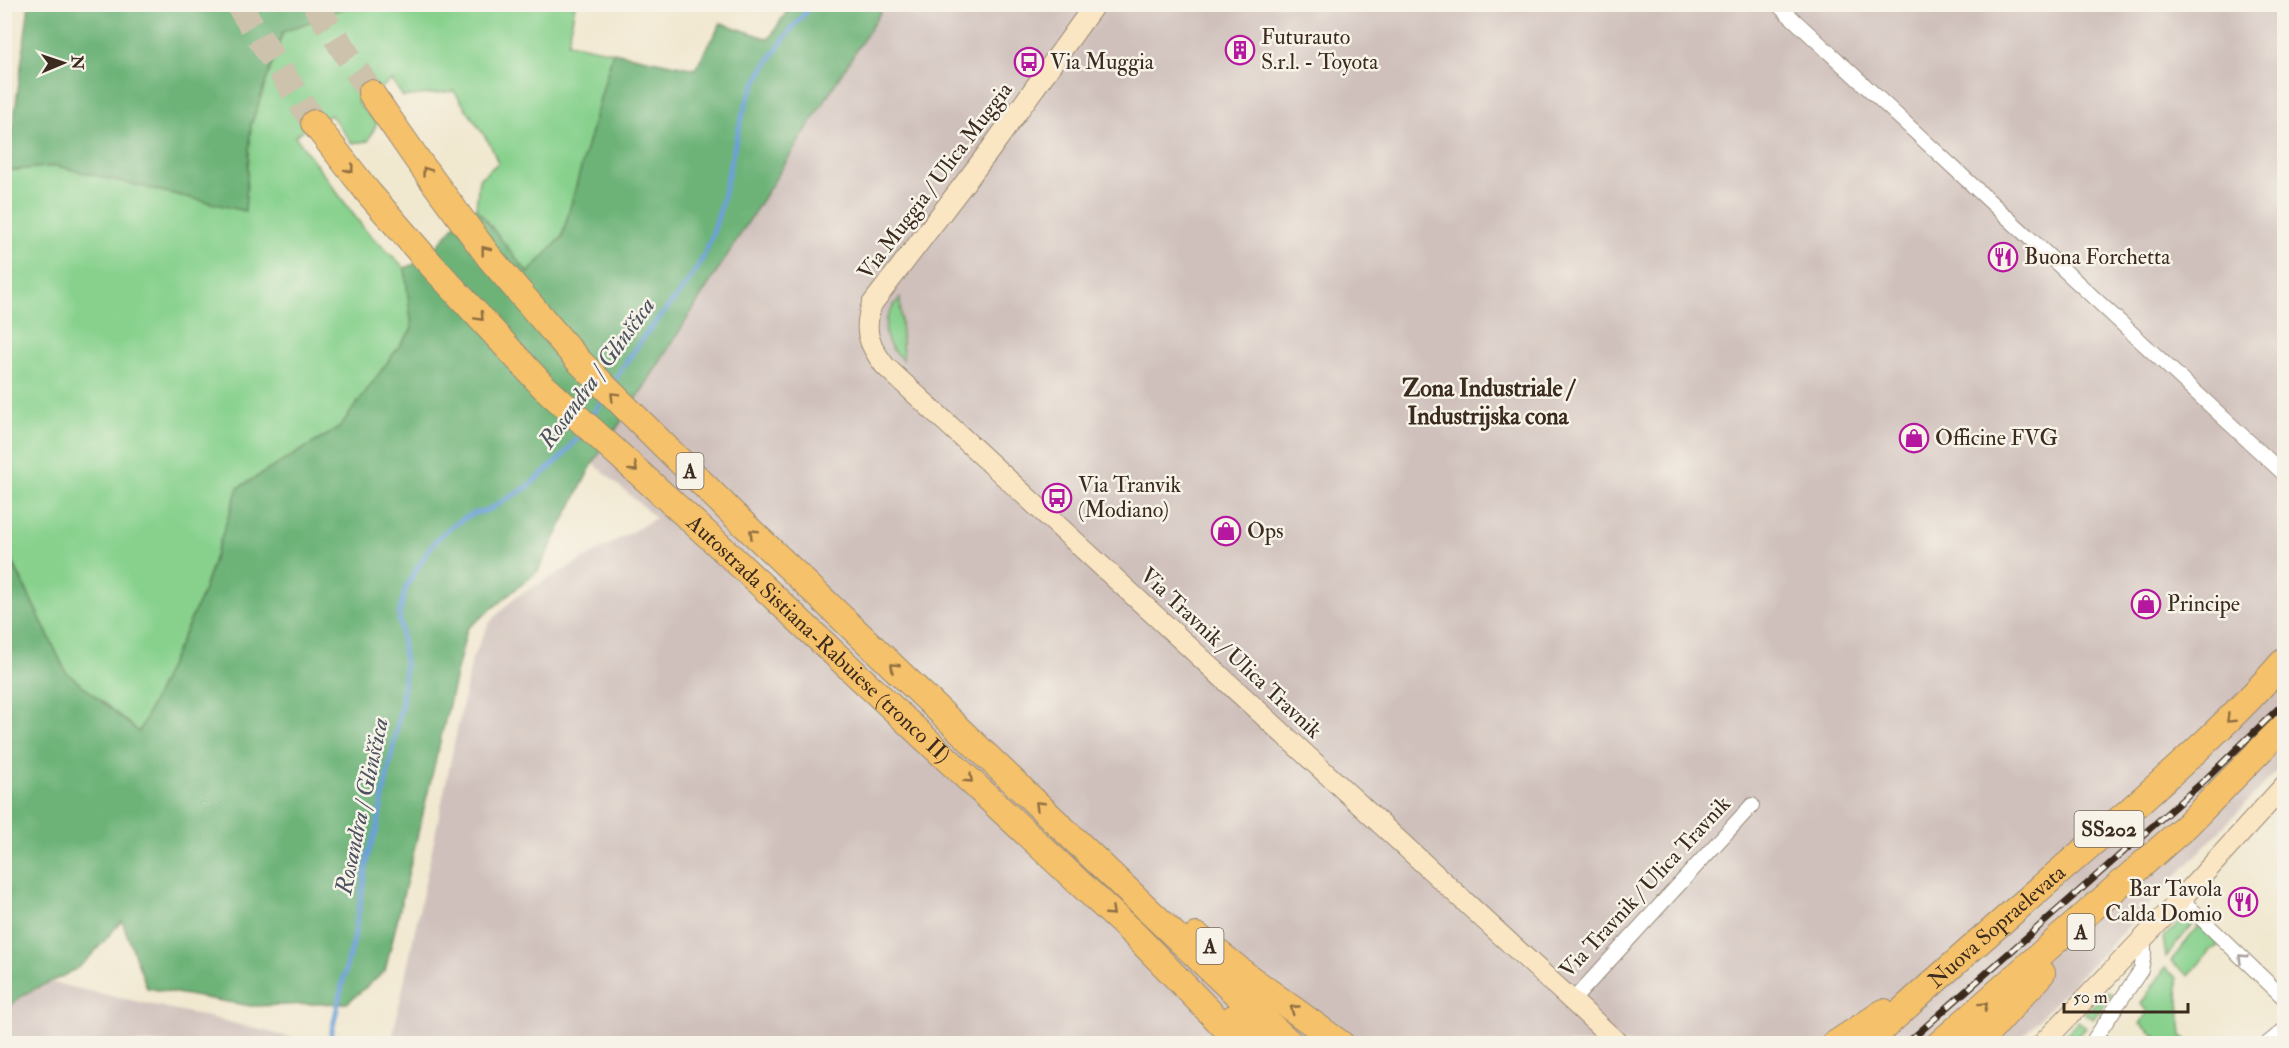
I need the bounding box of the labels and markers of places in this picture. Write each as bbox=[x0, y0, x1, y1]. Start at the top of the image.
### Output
place label: Futurauto S.r.l. - Toyota bbox=[1261, 23, 1379, 76]
building icon: Futurauto S.r.l. - Toyota bbox=[1224, 34, 1256, 66]
bus stop icon: Via Muggia bbox=[1013, 46, 1045, 78]
place label: Via Muggia bbox=[1050, 48, 1155, 76]
restaurant icon: Buona Forchetta bbox=[1987, 241, 2019, 273]
place label: Buona Forchetta bbox=[2024, 243, 2171, 271]
shop icon: Officine FVG bbox=[1898, 422, 1930, 454]
place label: Officine FVG bbox=[1935, 424, 2058, 452]
place label: Via Tranvik (Modiano) bbox=[1078, 471, 1182, 524]
bus stop icon: Via Tranvik (Modiano) bbox=[1041, 482, 1073, 514]
shop icon: Ops bbox=[1210, 515, 1242, 547]
place label: Ops bbox=[1247, 517, 1284, 546]
shop icon: Principe bbox=[2130, 588, 2162, 620]
place label: Principe bbox=[2167, 590, 2240, 619]
place label: Bar Tavola Calda Domio bbox=[2105, 875, 2223, 928]
restaurant icon: Bar Tavola Calda Domio bbox=[2227, 886, 2259, 918]

